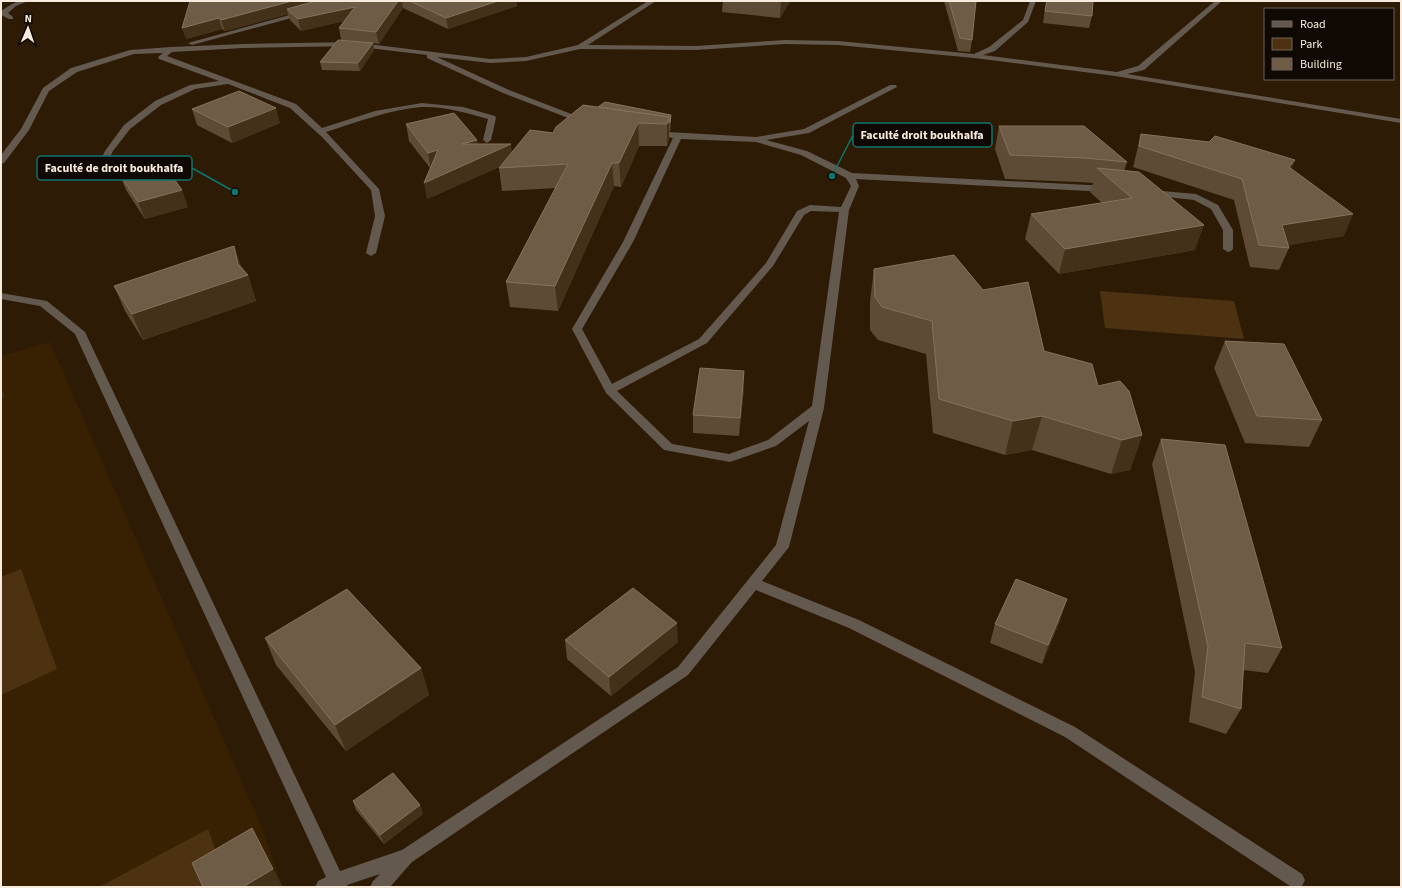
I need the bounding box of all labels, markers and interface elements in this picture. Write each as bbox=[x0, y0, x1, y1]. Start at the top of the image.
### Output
north arrow bbox=[8, 8, 48, 48]
legend bbox=[1264, 8, 1394, 80]
text: N bbox=[24, 11, 32, 26]
text: Road bbox=[1300, 16, 1326, 33]
text: Park bbox=[1300, 36, 1322, 53]
text: Building bbox=[1300, 56, 1342, 73]
callout: Faculté droit boukhalfa bbox=[853, 123, 992, 147]
text: Faculté droit boukhalfa bbox=[860, 127, 984, 144]
callout: Faculté de droit boukhalfa bbox=[37, 156, 192, 180]
text: Faculté de droit boukhalfa bbox=[45, 160, 183, 177]

